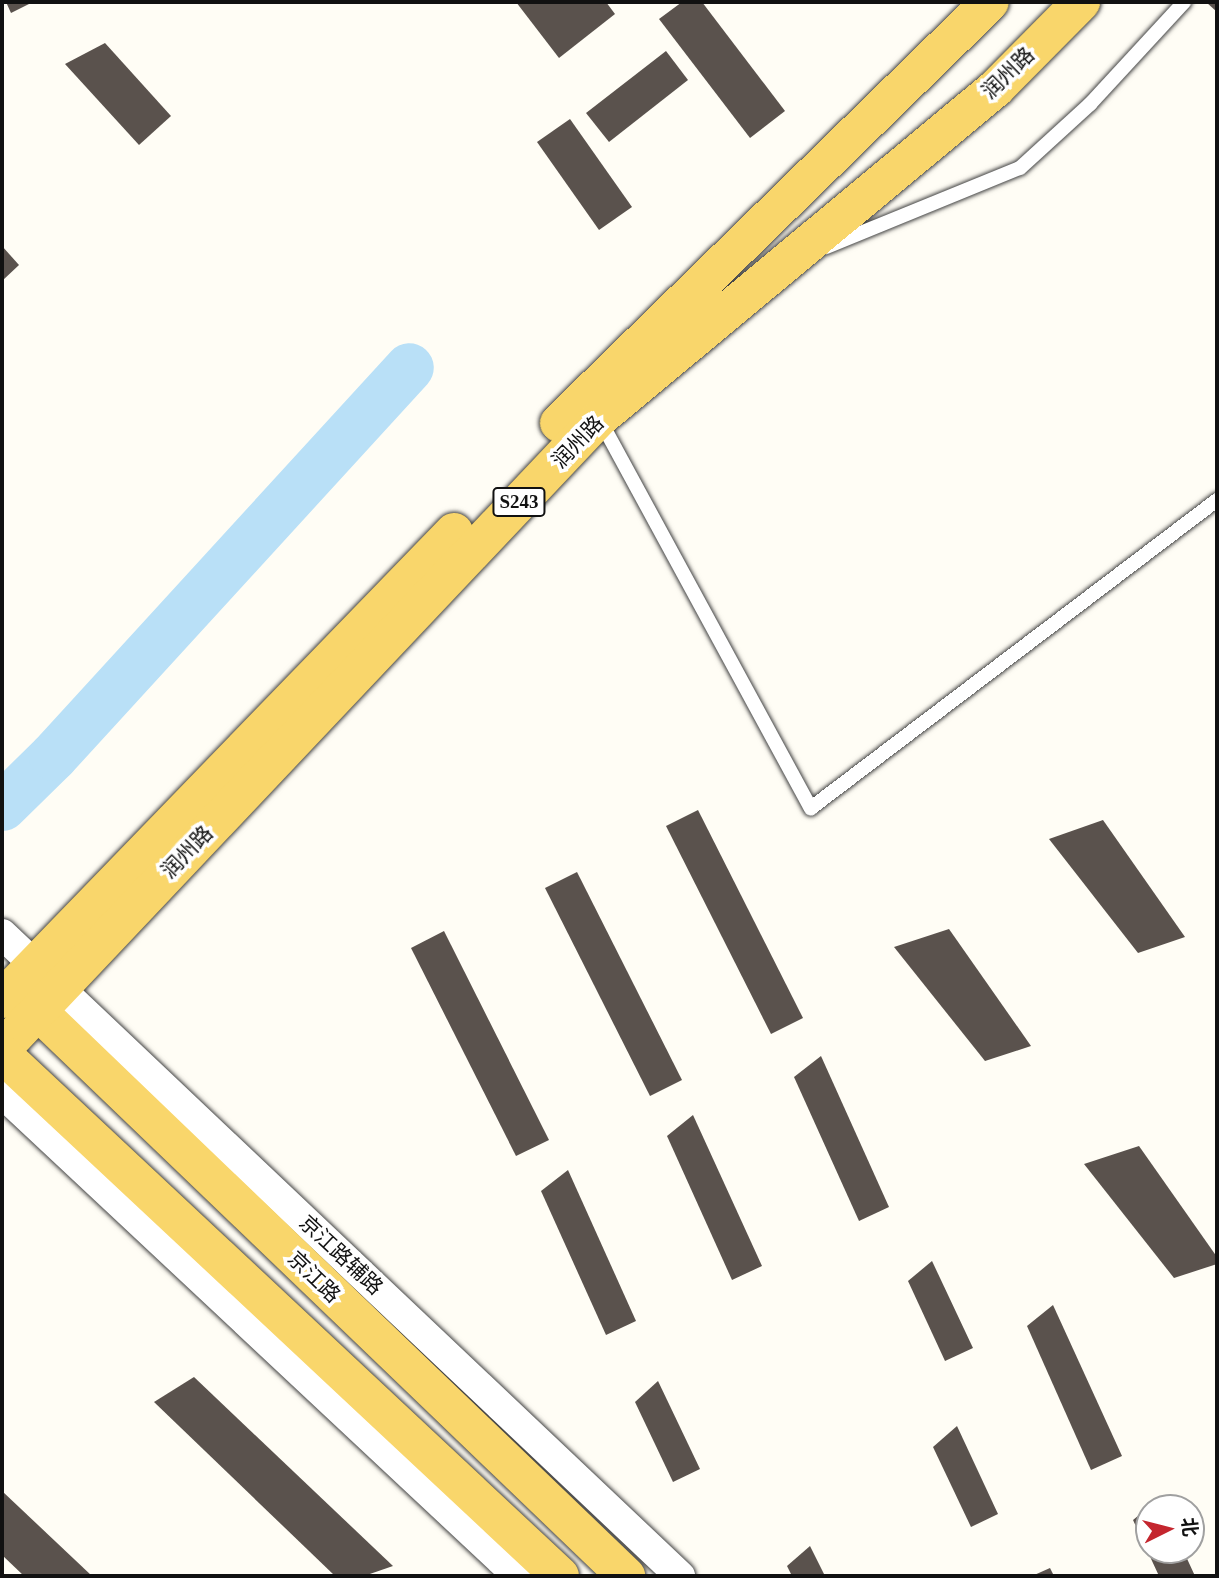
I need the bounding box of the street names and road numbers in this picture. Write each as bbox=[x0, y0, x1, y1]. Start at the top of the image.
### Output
street label: 润州路 bbox=[977, 42, 1039, 104]
street label: 润州路 bbox=[547, 411, 609, 473]
road number: S243 bbox=[491, 486, 547, 517]
street label: 润州路 bbox=[156, 821, 218, 883]
street label: 京江路辅路 bbox=[294, 1210, 388, 1300]
street label: 京江路 bbox=[283, 1246, 345, 1308]

